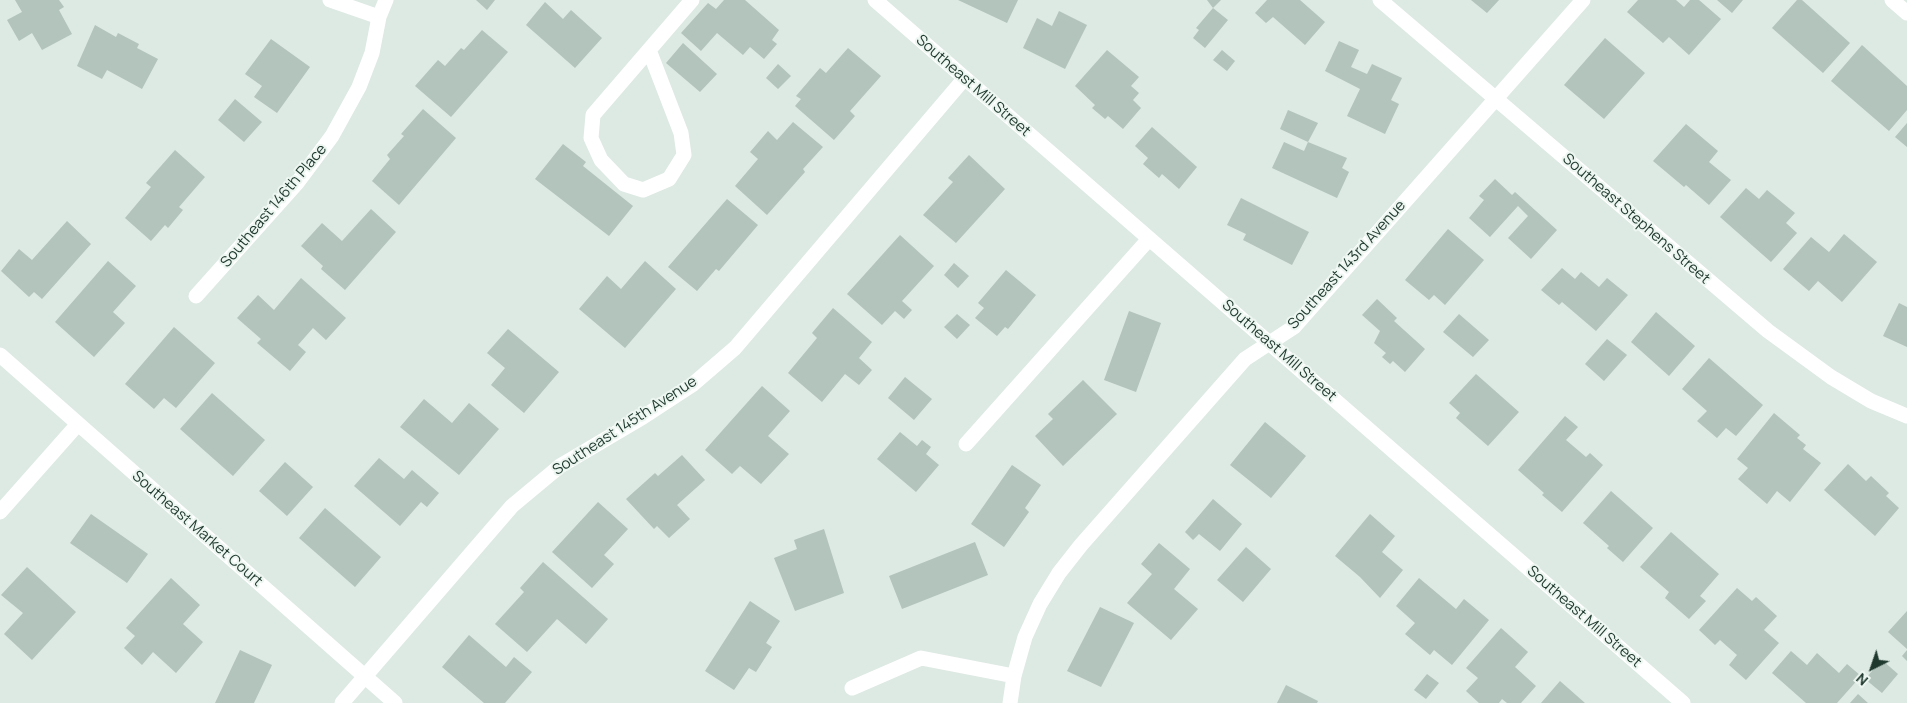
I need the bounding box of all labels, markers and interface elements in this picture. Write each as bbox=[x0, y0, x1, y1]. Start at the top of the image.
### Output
street label: Southeast Mill Street bbox=[912, 31, 1034, 141]
street label: Southeast 146th Place bbox=[217, 141, 331, 271]
street label: Southeast Stephens Street bbox=[1559, 150, 1713, 288]
street label: Southeast 143rd Avenue bbox=[1284, 197, 1410, 333]
street label: Southeast Mill Street bbox=[1218, 296, 1340, 406]
street label: Southeast 145th Avenue bbox=[549, 373, 701, 479]
street label: Southeast Market Court bbox=[128, 467, 266, 591]
street label: Southeast Mill Street bbox=[1523, 562, 1645, 672]
north arrow bbox=[1847, 643, 1897, 693]
text: N bbox=[1852, 669, 1872, 690]

